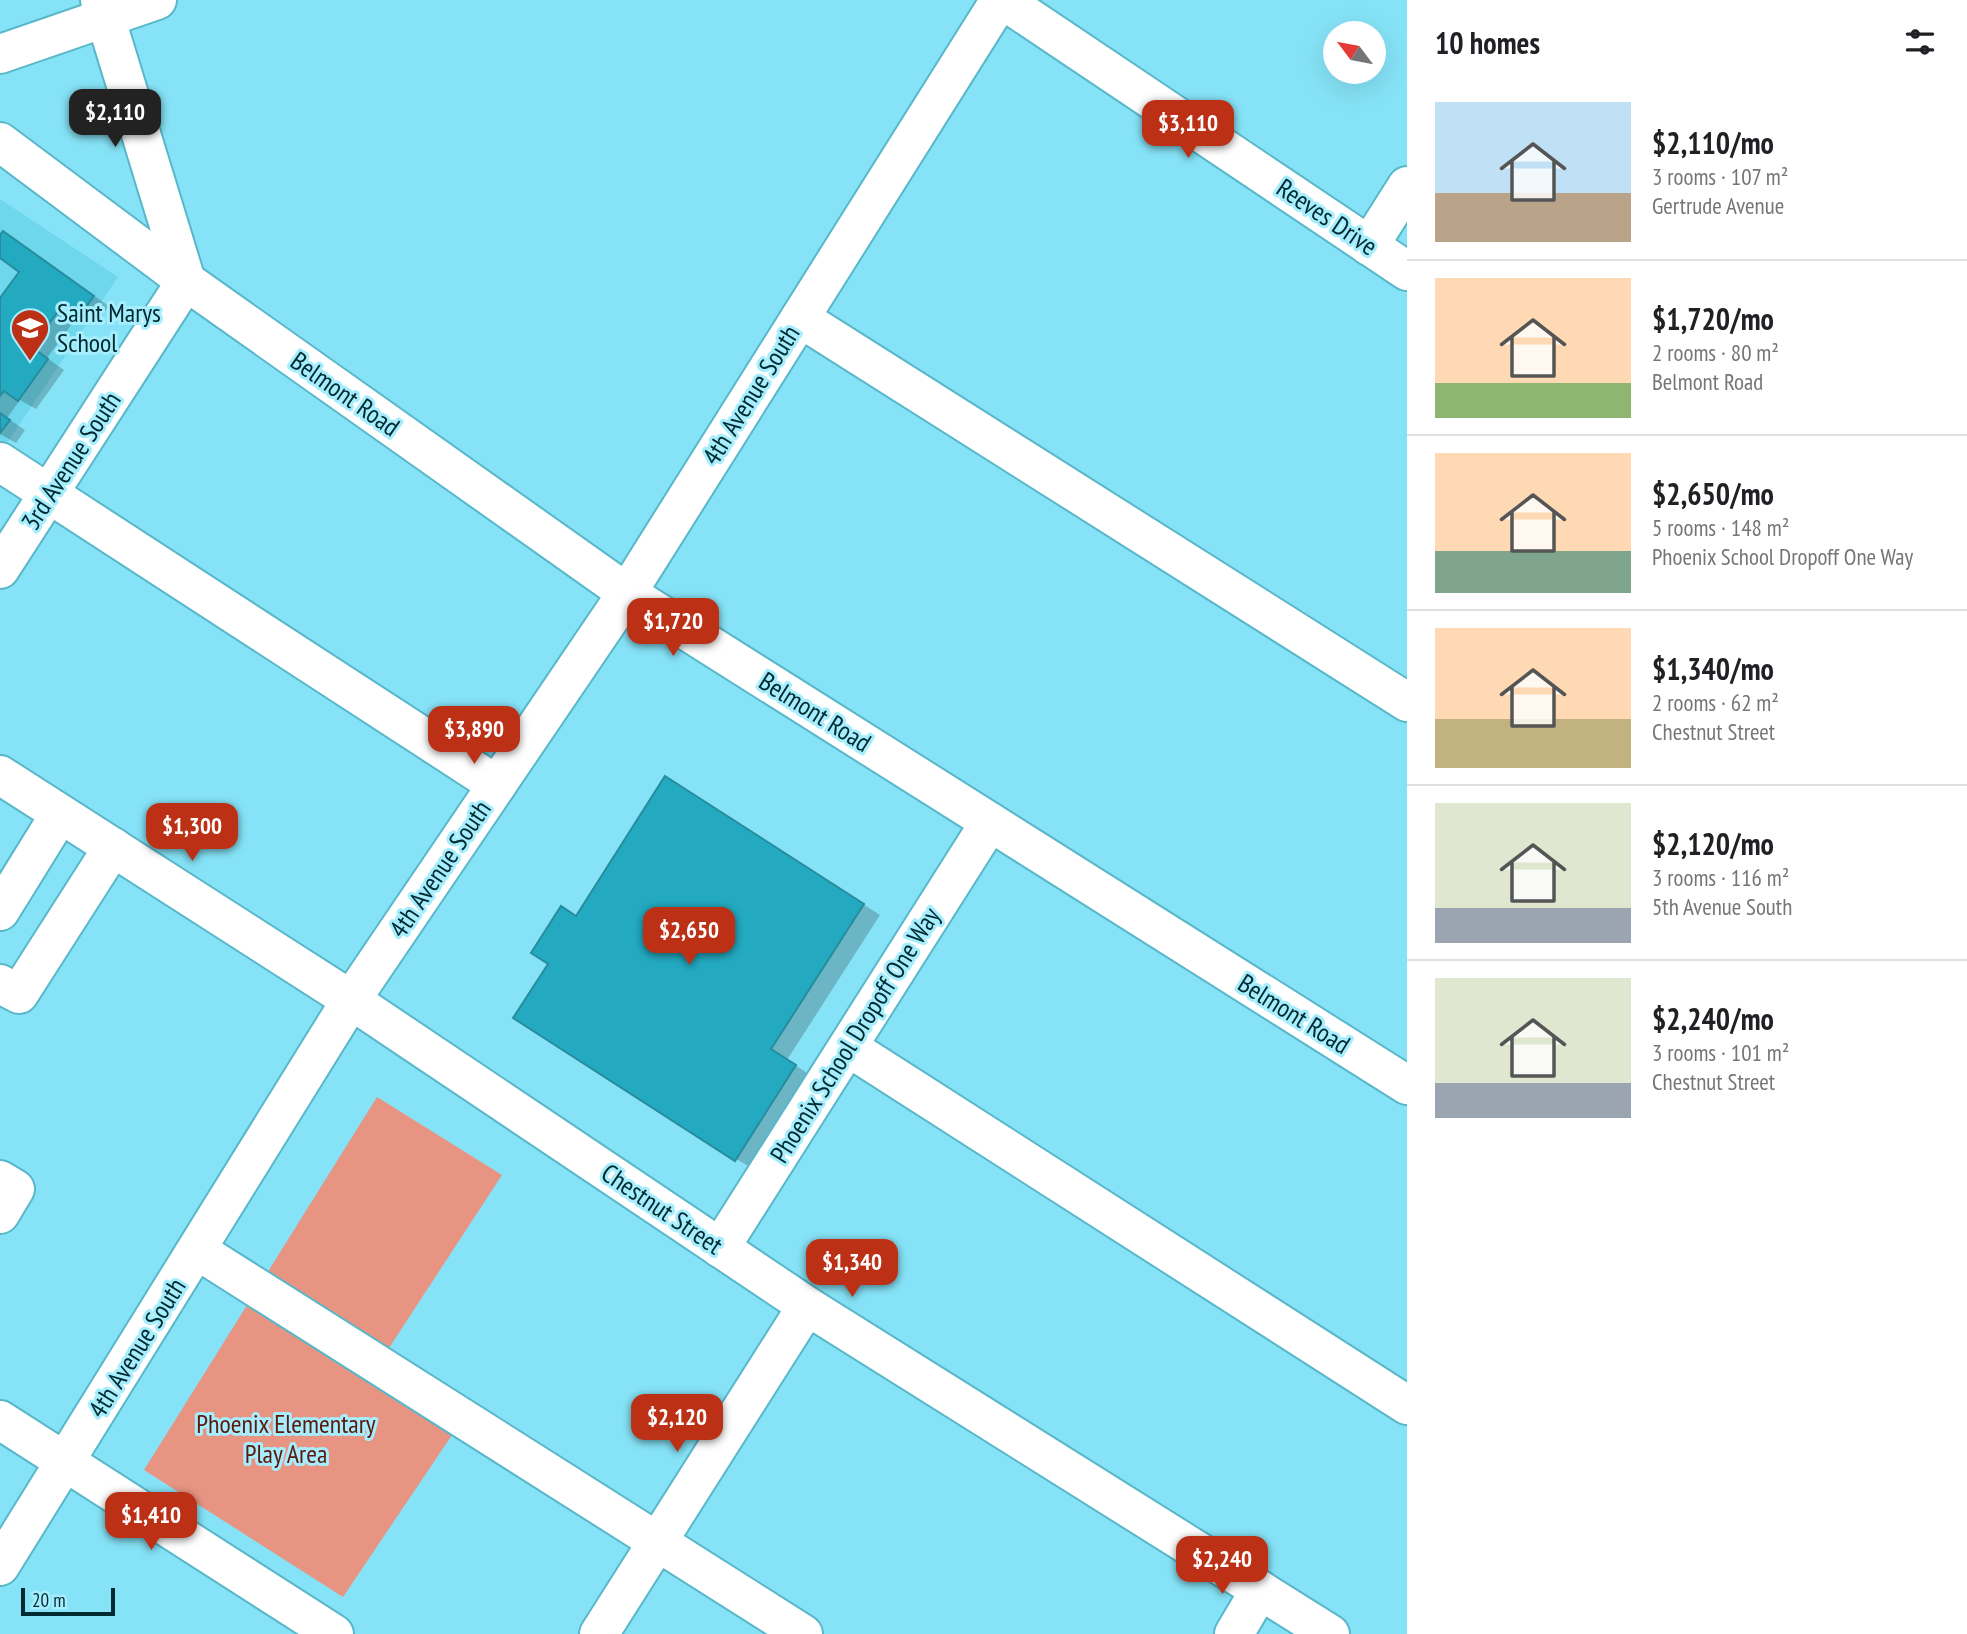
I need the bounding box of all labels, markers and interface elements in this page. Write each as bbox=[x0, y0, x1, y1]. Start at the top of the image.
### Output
north arrow bbox=[1323, 21, 1386, 84]
map controls bbox=[1323, 21, 1386, 84]
text: 10 homes bbox=[1435, 23, 1540, 62]
icon: filters bbox=[1901, 23, 1939, 61]
pin: $2,110 bbox=[58, 90, 172, 149]
text: $2,110 bbox=[85, 97, 145, 126]
pin: $3,110 bbox=[1131, 100, 1245, 160]
text: $3,110 bbox=[1158, 108, 1218, 137]
text: $2,110/mo bbox=[1652, 123, 1774, 162]
icon: home bbox=[1491, 130, 1575, 214]
text: 3 rooms · 107 m² bbox=[1652, 162, 1788, 191]
street label: Reeves Drive bbox=[1271, 171, 1384, 262]
text: Gertrude Avenue bbox=[1652, 191, 1784, 220]
place label: Saint Marys School bbox=[57, 296, 161, 359]
text: $1,720/mo bbox=[1652, 299, 1774, 338]
icon: home bbox=[1491, 306, 1575, 390]
school or university icon: Saint Marys School bbox=[9, 307, 51, 362]
street label: 4th Avenue South bbox=[695, 319, 807, 471]
text: 2 rooms · 80 m² bbox=[1652, 338, 1779, 367]
street label: Belmont Road bbox=[284, 344, 406, 443]
text: Belmont Road bbox=[1652, 367, 1763, 396]
street label: 3rd Avenue South bbox=[14, 385, 128, 536]
text: $2,650/mo bbox=[1652, 474, 1774, 513]
icon: home bbox=[1491, 481, 1575, 565]
text: 5 rooms · 148 m² bbox=[1652, 513, 1789, 542]
text: Phoenix School Dropoff One Way bbox=[1652, 542, 1913, 571]
pin: $1,720 bbox=[616, 598, 730, 658]
text: $1,720 bbox=[643, 606, 703, 635]
text: $1,340/mo bbox=[1652, 649, 1774, 688]
icon: home bbox=[1491, 656, 1575, 740]
street label: Belmont Road bbox=[753, 664, 877, 759]
text: 2 rooms · 62 m² bbox=[1652, 688, 1779, 717]
pin: $3,890 bbox=[417, 706, 531, 766]
text: $3,890 bbox=[444, 714, 504, 743]
text: Chestnut Street bbox=[1652, 717, 1775, 746]
street label: 4th Avenue South bbox=[382, 794, 498, 944]
pin: $1,300 bbox=[135, 804, 249, 863]
text: $1,300 bbox=[162, 811, 222, 840]
text: $2,120/mo bbox=[1652, 824, 1774, 863]
icon: home bbox=[1491, 831, 1575, 915]
text: 3 rooms · 116 m² bbox=[1652, 863, 1789, 892]
text: 5th Avenue South bbox=[1652, 892, 1792, 921]
street label: Phoenix School Dropoff One Way bbox=[762, 901, 947, 1169]
pin: $2,650 bbox=[632, 908, 746, 967]
text: $2,650 bbox=[659, 915, 719, 944]
street label: Belmont Road bbox=[1232, 966, 1356, 1061]
text: $2,240/mo bbox=[1652, 999, 1774, 1038]
icon: home bbox=[1491, 1006, 1575, 1090]
text: 3 rooms · 101 m² bbox=[1652, 1038, 1789, 1067]
text: Chestnut Street bbox=[1652, 1067, 1775, 1096]
street label: Chestnut Street bbox=[595, 1156, 729, 1261]
pin: $1,340 bbox=[795, 1240, 909, 1299]
text: $1,340 bbox=[822, 1247, 882, 1276]
street label: 4th Avenue South bbox=[81, 1272, 193, 1424]
pin: $2,120 bbox=[620, 1394, 734, 1454]
text: $2,120 bbox=[647, 1402, 707, 1431]
park label: Phoenix Elementary Play Area bbox=[196, 1407, 376, 1470]
pin: $1,410 bbox=[94, 1492, 208, 1552]
text: $1,410 bbox=[121, 1500, 181, 1529]
pin: $2,240 bbox=[1165, 1536, 1279, 1596]
text: $2,240 bbox=[1192, 1544, 1252, 1573]
scale bar bbox=[21, 1585, 116, 1617]
text: 20 m bbox=[32, 1588, 66, 1612]

